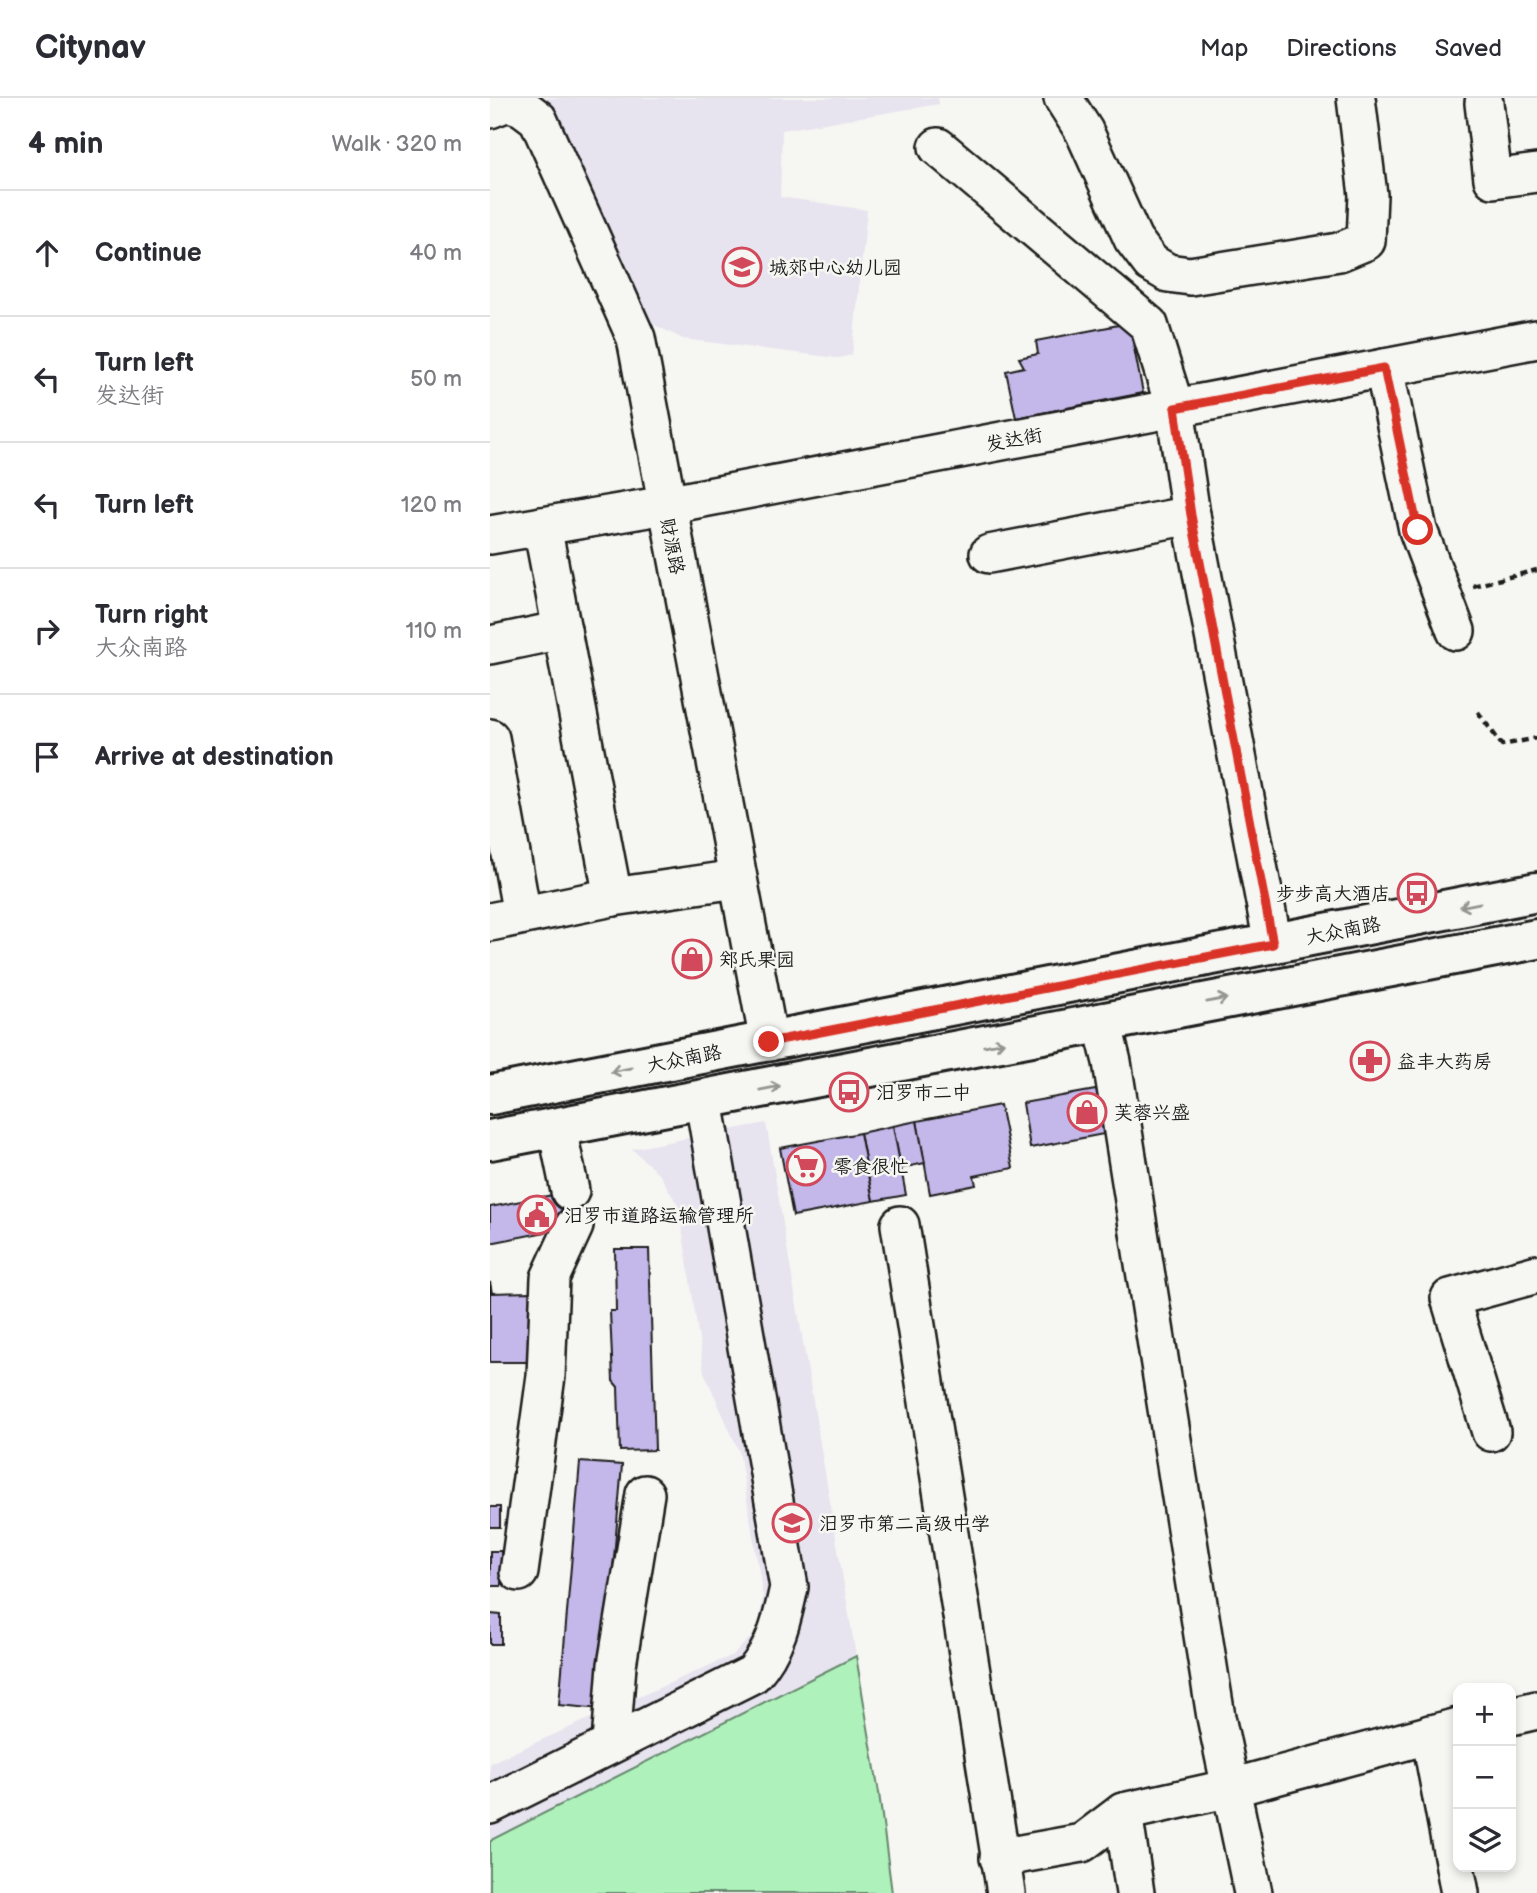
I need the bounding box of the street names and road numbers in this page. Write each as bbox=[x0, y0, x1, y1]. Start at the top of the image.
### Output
street label: 发达街 bbox=[984, 424, 1044, 457]
street label: 财源路 bbox=[655, 516, 688, 576]
street label: 大众南路 bbox=[1304, 913, 1383, 950]
street label: 大众南路 bbox=[645, 1041, 724, 1078]

